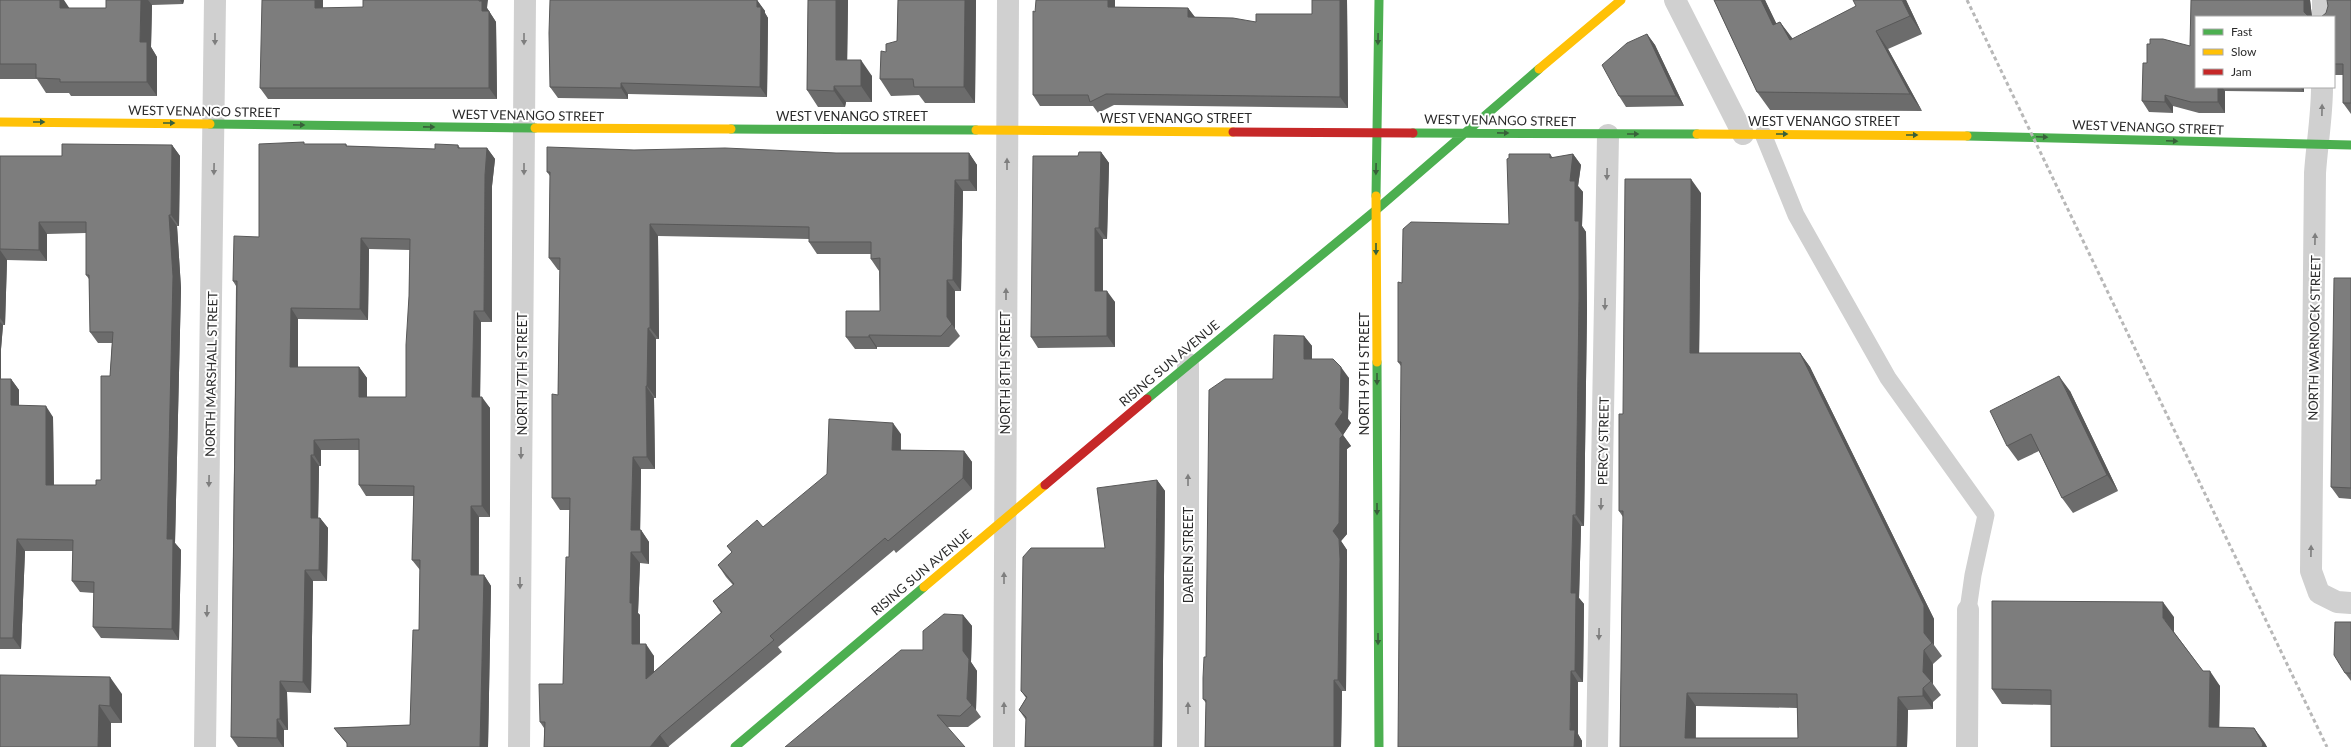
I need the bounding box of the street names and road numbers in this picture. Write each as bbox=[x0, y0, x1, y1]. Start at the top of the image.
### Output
street label: WEST VENANGO STREET bbox=[128, 102, 280, 120]
street label: WEST VENANGO STREET bbox=[452, 106, 604, 124]
street label: WEST VENANGO STREET bbox=[776, 108, 928, 124]
street label: WEST VENANGO STREET bbox=[1100, 110, 1252, 126]
street label: WEST VENANGO STREET bbox=[1424, 111, 1576, 129]
street label: WEST VENANGO STREET bbox=[1748, 113, 1900, 129]
street label: WEST VENANGO STREET bbox=[2072, 116, 2225, 138]
street label: NORTH WARNOCK STREET bbox=[2305, 255, 2323, 421]
street label: NORTH MARSHALL STREET bbox=[202, 291, 220, 457]
street label: NORTH 8TH STREET bbox=[997, 311, 1013, 435]
street label: NORTH 7TH STREET bbox=[514, 312, 530, 436]
street label: NORTH 9TH STREET bbox=[1356, 312, 1372, 436]
street label: RISING SUN AVENUE bbox=[1116, 316, 1222, 410]
street label: PERCY STREET bbox=[1594, 396, 1612, 485]
street label: DARIEN STREET bbox=[1180, 506, 1196, 603]
street label: RISING SUN AVENUE bbox=[868, 525, 974, 619]

